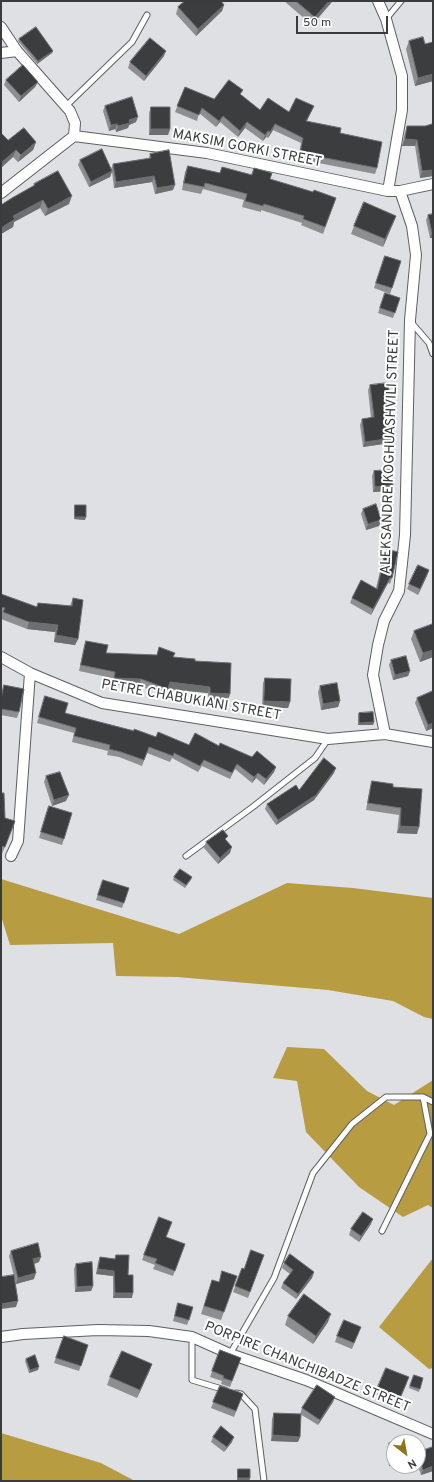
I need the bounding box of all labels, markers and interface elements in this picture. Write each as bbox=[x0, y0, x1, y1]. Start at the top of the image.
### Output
scale bar bbox=[298, 8, 390, 34]
text: 50 m bbox=[303, 15, 331, 31]
street label: MAKSIM GORKI STREET bbox=[171, 126, 323, 172]
street label: ALEKSANDRE KOGHUASHVILI STREET bbox=[378, 329, 404, 575]
street label: PETRE CHABUKIANI STREET bbox=[100, 677, 282, 725]
street label: PORPIRE CHANCHIBADZE STREET bbox=[202, 1319, 412, 1417]
north arrow bbox=[386, 1434, 426, 1474]
text: N bbox=[405, 1455, 419, 1471]

